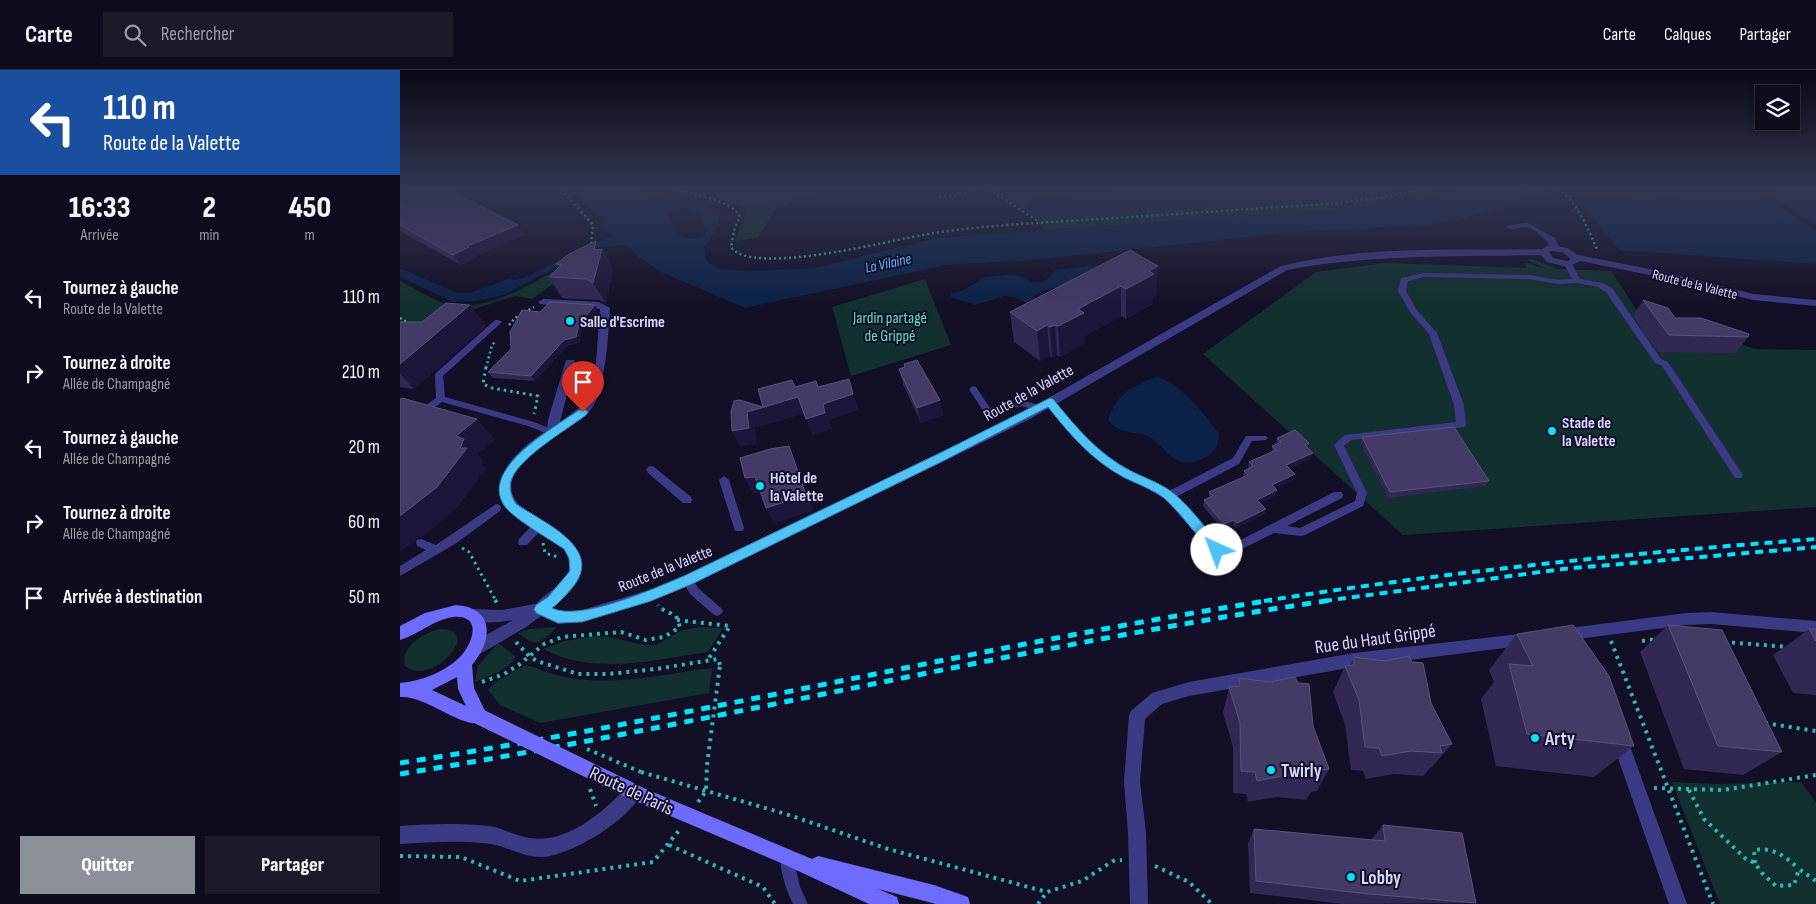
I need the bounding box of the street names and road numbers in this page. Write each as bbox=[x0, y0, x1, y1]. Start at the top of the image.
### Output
street label: Route de la Valette bbox=[1650, 266, 1739, 303]
street label: Route de la Valette bbox=[980, 361, 1077, 426]
street label: Route de la Valette bbox=[616, 542, 715, 597]
street label: Rue du Haut Grippé bbox=[1313, 620, 1437, 659]
street label: Route de Paris bbox=[586, 762, 677, 821]

